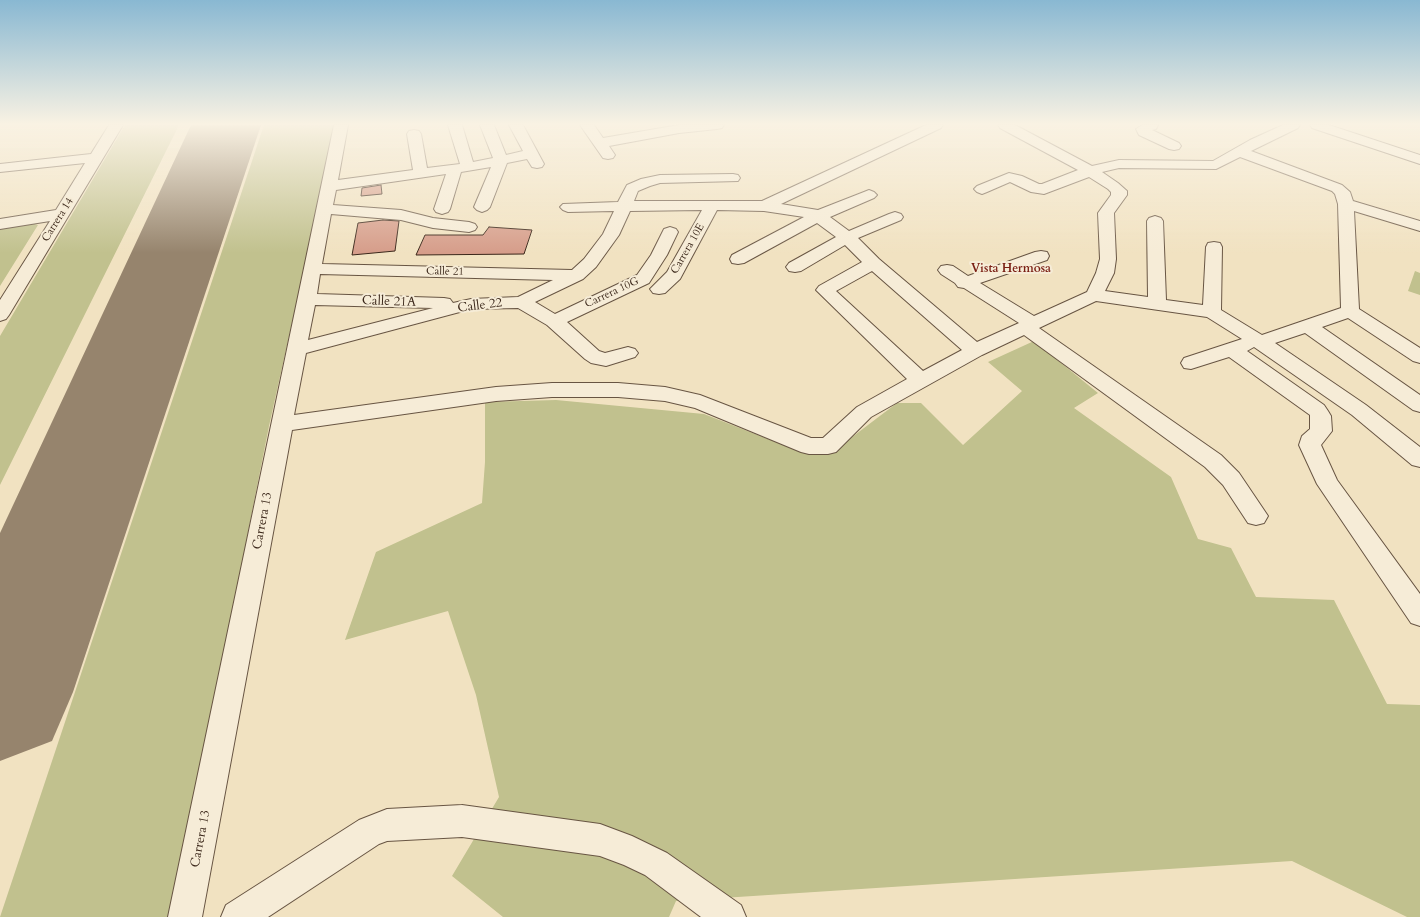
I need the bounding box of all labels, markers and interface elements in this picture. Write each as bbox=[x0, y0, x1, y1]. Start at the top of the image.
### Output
street label: Carrera 14 bbox=[39, 196, 77, 244]
street label: Carrera 10E bbox=[668, 221, 708, 277]
district label: Vista Hermosa bbox=[971, 262, 1051, 276]
street label: Calle 21 bbox=[426, 265, 464, 279]
street label: Carrera 10G bbox=[583, 275, 641, 311]
street label: Calle 21A bbox=[362, 293, 416, 311]
street label: Calle 22 bbox=[457, 296, 503, 316]
street label: Carrera 13 bbox=[250, 491, 276, 551]
street label: Carrera 13 bbox=[188, 809, 214, 869]

